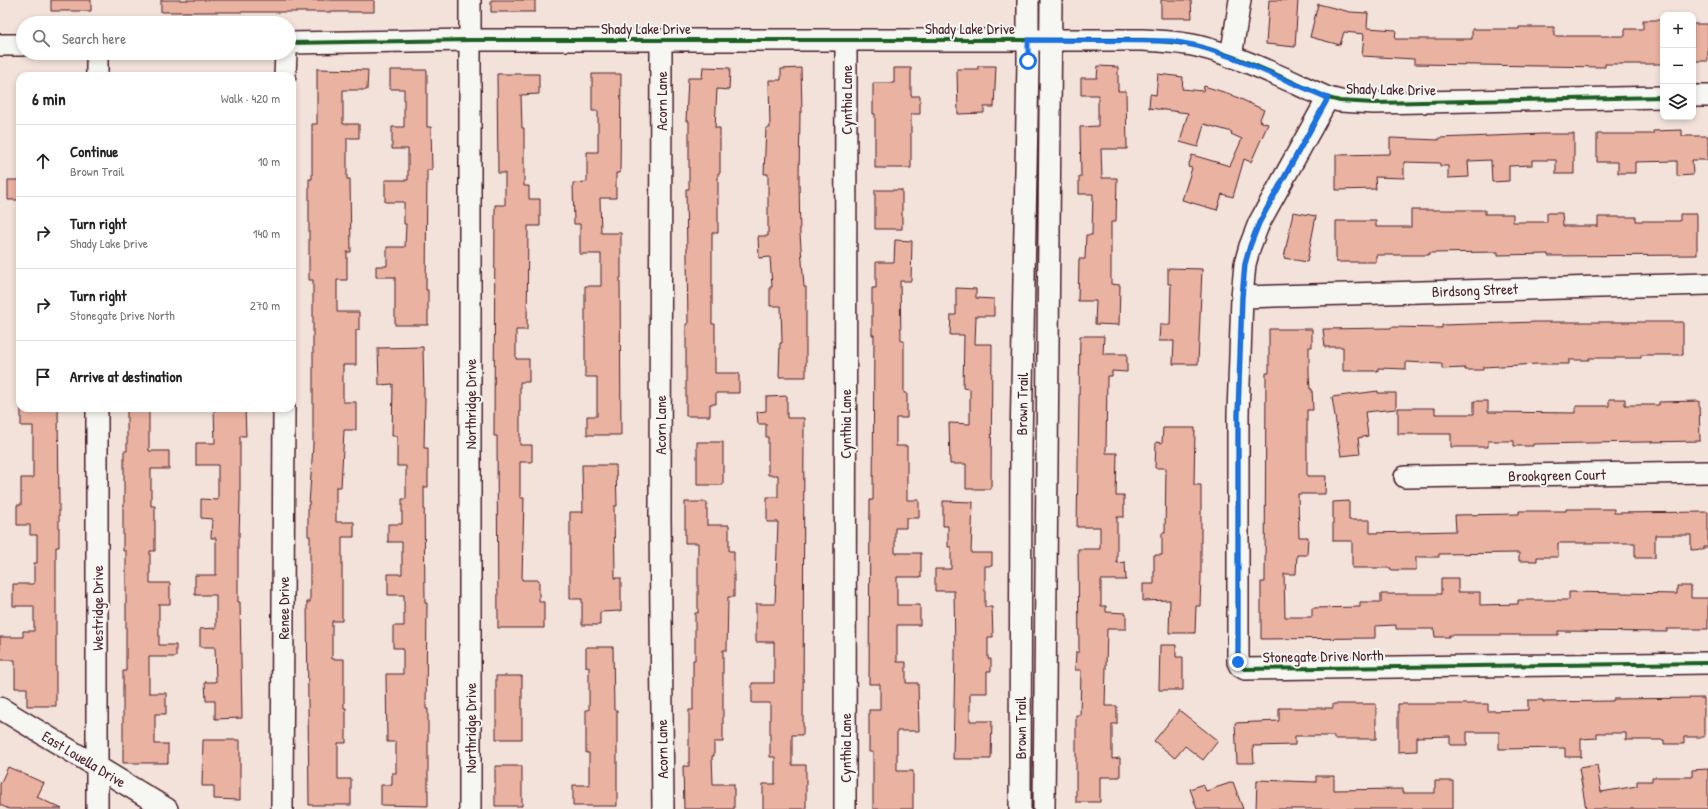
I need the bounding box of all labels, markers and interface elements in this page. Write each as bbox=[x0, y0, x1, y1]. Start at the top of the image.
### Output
map controls bbox=[1660, 12, 1696, 120]
button: + bbox=[1660, 12, 1696, 48]
search box bbox=[16, 16, 296, 60]
street label: Shady Lake Drive bbox=[601, 18, 691, 39]
street label: Shady Lake Drive bbox=[925, 18, 1015, 39]
icon: search bbox=[30, 27, 52, 49]
text: Search here bbox=[62, 28, 126, 49]
button: − bbox=[1660, 48, 1696, 84]
route start bbox=[1019, 52, 1037, 70]
street label: Cynthia Lane bbox=[836, 65, 857, 135]
street label: Acorn Lane bbox=[651, 71, 672, 131]
street label: Shady Lake Drive bbox=[1346, 78, 1436, 100]
button: layers bbox=[1660, 84, 1696, 120]
text: 6 min bbox=[32, 87, 66, 110]
text: Walk · 420 m bbox=[221, 89, 280, 107]
text: Continue bbox=[70, 141, 118, 162]
icon: ahead bbox=[32, 150, 54, 172]
text: 10 m bbox=[258, 152, 280, 170]
text: Brown Trail bbox=[70, 162, 124, 180]
text: Turn right bbox=[70, 213, 126, 234]
icon: right bbox=[32, 222, 54, 244]
text: 140 m bbox=[253, 224, 280, 242]
text: Shady Lake Drive bbox=[70, 234, 148, 252]
street label: Birdsong Street bbox=[1432, 278, 1519, 302]
text: Turn right bbox=[70, 285, 126, 306]
icon: right bbox=[32, 294, 54, 316]
text: 270 m bbox=[250, 296, 280, 314]
text: Stonegate Drive North bbox=[70, 306, 175, 324]
street label: Northridge Drive bbox=[460, 359, 481, 449]
icon: arrive bbox=[32, 366, 54, 388]
text: Arrive at destination bbox=[70, 366, 182, 387]
street label: Brown Trail bbox=[1011, 373, 1033, 435]
street label: Cynthia Lane bbox=[835, 389, 856, 459]
street label: Acorn Lane bbox=[650, 395, 671, 455]
street label: Brookgreen Court bbox=[1508, 464, 1607, 486]
street label: Westridge Drive bbox=[87, 565, 108, 651]
street label: Renee Drive bbox=[273, 576, 294, 640]
street label: Stonegate Drive North bbox=[1262, 644, 1384, 668]
route end bbox=[1229, 653, 1247, 671]
street label: Northridge Drive bbox=[460, 683, 481, 773]
street label: Brown Trail bbox=[1010, 697, 1031, 759]
street label: Cynthia Lane bbox=[835, 713, 856, 783]
street label: Acorn Lane bbox=[651, 719, 673, 779]
street label: East Louella Drive bbox=[38, 726, 130, 792]

